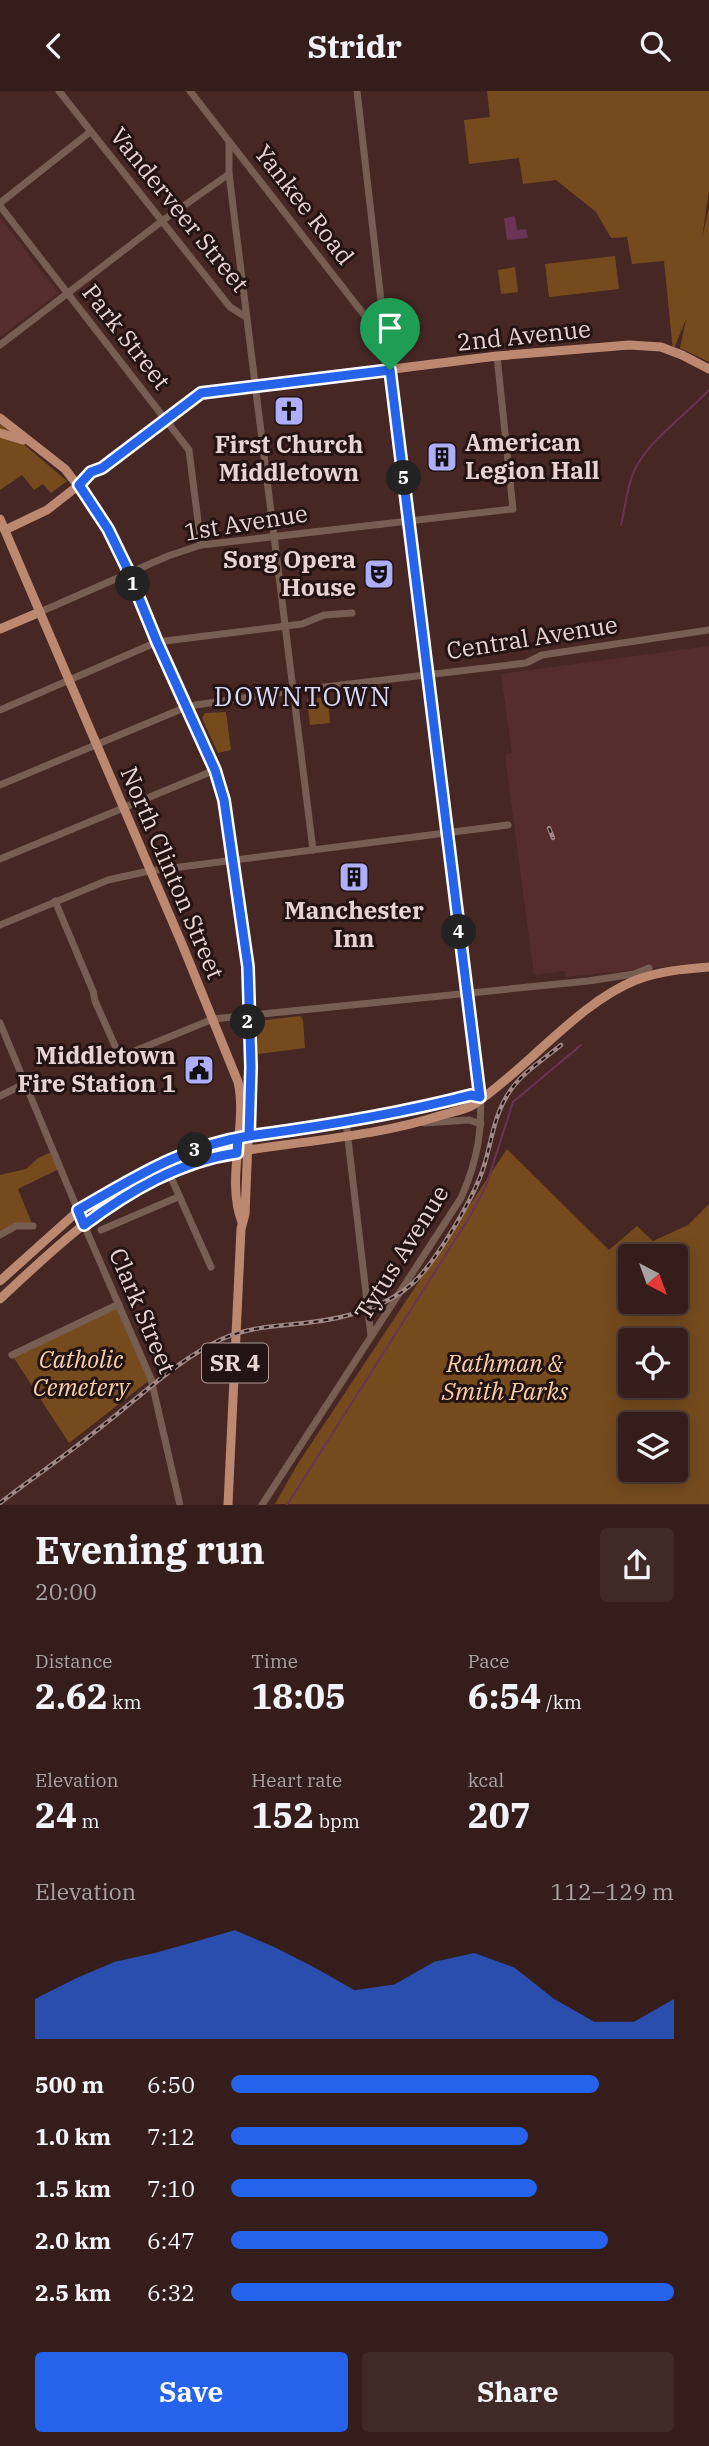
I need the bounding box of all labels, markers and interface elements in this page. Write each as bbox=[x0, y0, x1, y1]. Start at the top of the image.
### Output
text: Stridr bbox=[307, 25, 402, 67]
icon: back bbox=[35, 27, 73, 65]
icon: search bbox=[636, 27, 674, 65]
street label: Vanderveer Street bbox=[103, 120, 256, 299]
street label: Yankee Road bbox=[248, 138, 362, 271]
street label: Park Street bbox=[76, 277, 178, 396]
pin bbox=[360, 298, 420, 370]
icon: arrive bbox=[371, 309, 409, 347]
street label: 2nd Avenue bbox=[455, 312, 592, 358]
church icon: First Church Middletown bbox=[272, 394, 306, 428]
place label: American Legion Hall bbox=[465, 426, 600, 486]
place label: First Church Middletown bbox=[215, 428, 363, 488]
building icon: American Legion Hall bbox=[425, 440, 459, 474]
pin: 5 bbox=[386, 461, 422, 495]
text: 5 bbox=[398, 465, 409, 489]
street label: 1st Avenue bbox=[182, 496, 310, 548]
place label: Sorg Opera House bbox=[223, 543, 356, 603]
theatre icon: Sorg Opera House bbox=[362, 557, 396, 591]
pin: 1 bbox=[116, 567, 150, 601]
text: 1 bbox=[127, 571, 138, 595]
street label: Central Avenue bbox=[444, 608, 620, 666]
district label: DOWNTOWN bbox=[214, 679, 392, 713]
street label: North Clinton Street bbox=[114, 761, 232, 984]
building icon: Manchester Inn bbox=[337, 860, 371, 894]
place label: Manchester Inn bbox=[284, 894, 424, 954]
pin: 4 bbox=[442, 915, 476, 949]
text: 4 bbox=[453, 919, 464, 943]
pin: 2 bbox=[230, 1005, 266, 1039]
text: 2 bbox=[242, 1009, 253, 1033]
place label: Middletown Fire Station 1 bbox=[17, 1039, 176, 1099]
public building icon: Middletown Fire Station 1 bbox=[182, 1053, 216, 1087]
pin: 3 bbox=[178, 1133, 212, 1167]
text: 3 bbox=[189, 1137, 200, 1161]
street label: Tytus Avenue bbox=[347, 1179, 455, 1326]
street label: Clark Street bbox=[102, 1243, 184, 1378]
north arrow bbox=[618, 1244, 688, 1314]
map controls bbox=[618, 1244, 688, 1482]
button: locate bbox=[618, 1328, 688, 1398]
park label: Catholic Cemetery bbox=[33, 1343, 131, 1403]
road number: SR 4 bbox=[202, 1343, 268, 1383]
park label: Rathman & Smith Parks bbox=[441, 1347, 568, 1407]
button: layers bbox=[618, 1412, 688, 1482]
text: Evening run bbox=[35, 1525, 265, 1574]
button: share bbox=[600, 1528, 674, 1602]
text: 20:00 bbox=[35, 1576, 97, 1606]
text: Distance bbox=[35, 1649, 113, 1673]
text: Time bbox=[251, 1649, 298, 1673]
text: Pace bbox=[468, 1649, 509, 1673]
text: 2.62 bbox=[35, 1673, 108, 1719]
text: 18:05 bbox=[251, 1673, 346, 1719]
text: 6:54 bbox=[468, 1673, 541, 1719]
text: km bbox=[108, 1690, 142, 1714]
text: /km bbox=[541, 1690, 582, 1714]
text: Elevation bbox=[35, 1768, 119, 1792]
text: Heart rate bbox=[251, 1768, 342, 1792]
text: kcal bbox=[468, 1768, 504, 1792]
text: 24 bbox=[35, 1792, 77, 1838]
text: 152 bbox=[251, 1792, 314, 1838]
text: 207 bbox=[468, 1792, 531, 1838]
text: m bbox=[77, 1809, 100, 1833]
text: bpm bbox=[314, 1809, 360, 1833]
text: Elevation bbox=[35, 1876, 136, 1906]
text: 112–129 m bbox=[550, 1876, 674, 1906]
text: 500 m bbox=[35, 2069, 104, 2099]
text: 6:50 bbox=[147, 2069, 195, 2099]
text: 1.0 km bbox=[35, 2121, 111, 2151]
text: 7:12 bbox=[147, 2121, 195, 2151]
text: 1.5 km bbox=[35, 2173, 111, 2203]
text: 7:10 bbox=[147, 2173, 195, 2203]
text: 2.0 km bbox=[35, 2225, 111, 2255]
text: 6:47 bbox=[147, 2225, 195, 2255]
text: 2.5 km bbox=[35, 2277, 111, 2307]
text: 6:32 bbox=[147, 2277, 195, 2307]
button: Save bbox=[35, 2352, 348, 2432]
button: Share bbox=[362, 2352, 674, 2432]

